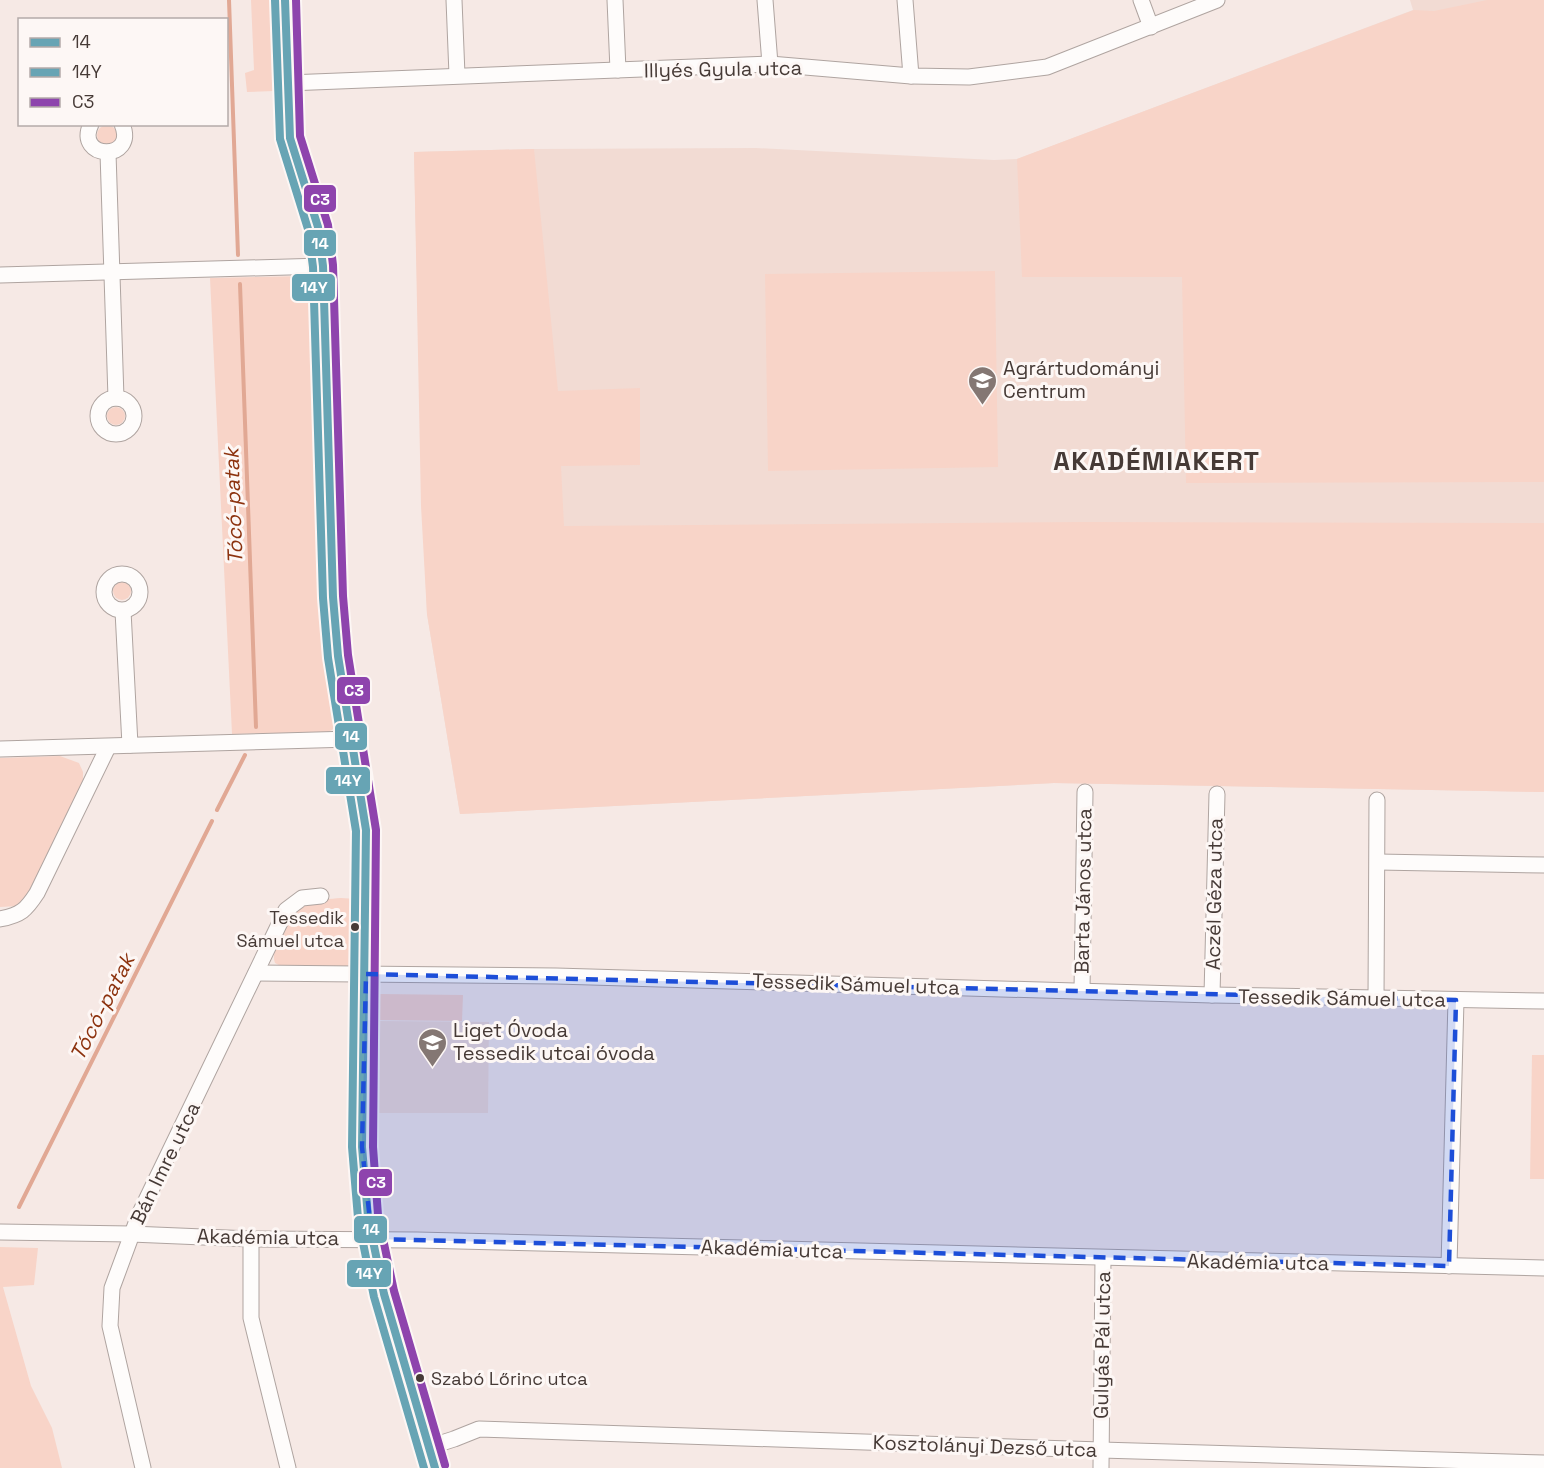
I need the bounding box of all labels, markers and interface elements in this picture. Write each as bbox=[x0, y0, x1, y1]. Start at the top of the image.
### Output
legend bbox=[18, 18, 228, 126]
text: 14 bbox=[72, 30, 91, 53]
street label: Illyés Gyula utca bbox=[644, 55, 802, 83]
text: 14Y bbox=[72, 60, 102, 83]
text: C3 bbox=[72, 90, 94, 113]
line badge: C3 bbox=[303, 184, 337, 213]
text: C3 bbox=[310, 189, 330, 210]
line badge: 14 bbox=[303, 229, 337, 257]
text: 14 bbox=[311, 233, 329, 254]
line badge: 14Y bbox=[291, 273, 336, 302]
text: 14Y bbox=[300, 277, 328, 298]
place label: Agrártudományi Centrum bbox=[1003, 355, 1159, 404]
school or university icon: Agrártudományi Centrum bbox=[966, 364, 998, 406]
district label: AKADÉMIAKERT bbox=[1053, 444, 1261, 478]
water label: Tócó-patak bbox=[217, 445, 249, 565]
line badge: C3 bbox=[336, 676, 371, 705]
text: C3 bbox=[344, 680, 364, 701]
line badge: 14 bbox=[334, 722, 368, 751]
text: 14 bbox=[342, 726, 360, 747]
line badge: 14Y bbox=[325, 766, 371, 795]
text: 14Y bbox=[334, 770, 362, 791]
street label: Barta János utca bbox=[1069, 808, 1097, 974]
street label: Aczél Géza utca bbox=[1200, 818, 1228, 970]
place label: Tessedik Sámuel utca bbox=[236, 906, 344, 952]
marker: Tessedik Sámuel utca bbox=[349, 921, 361, 933]
water label: Tócó-patak bbox=[64, 947, 142, 1065]
street label: Tessedik Sámuel utca bbox=[752, 967, 960, 1001]
street label: Tessedik Sámuel utca bbox=[1238, 983, 1446, 1013]
place label: Liget Óvoda Tessedik utcai óvoda bbox=[453, 1017, 655, 1066]
school or university icon: Liget Óvoda Tessedik utcai óvoda bbox=[416, 1026, 448, 1068]
street label: Bán Imre utca bbox=[124, 1098, 206, 1228]
line badge: C3 bbox=[358, 1168, 393, 1197]
text: C3 bbox=[366, 1172, 386, 1193]
line badge: 14 bbox=[353, 1215, 388, 1244]
text: 14 bbox=[362, 1219, 380, 1240]
street label: Akadémia utca bbox=[197, 1223, 339, 1251]
street label: Akadémia utca bbox=[700, 1234, 844, 1264]
street label: Akadémia utca bbox=[1187, 1248, 1329, 1276]
line badge: 14Y bbox=[346, 1259, 392, 1288]
text: 14Y bbox=[355, 1263, 383, 1284]
street label: Gulyás Pál utca bbox=[1088, 1271, 1116, 1419]
place label: Szabó Lőrinc utca bbox=[431, 1367, 588, 1390]
marker: Szabó Lőrinc utca bbox=[414, 1372, 426, 1384]
street label: Kosztolányi Dezső utca bbox=[872, 1429, 1098, 1463]

